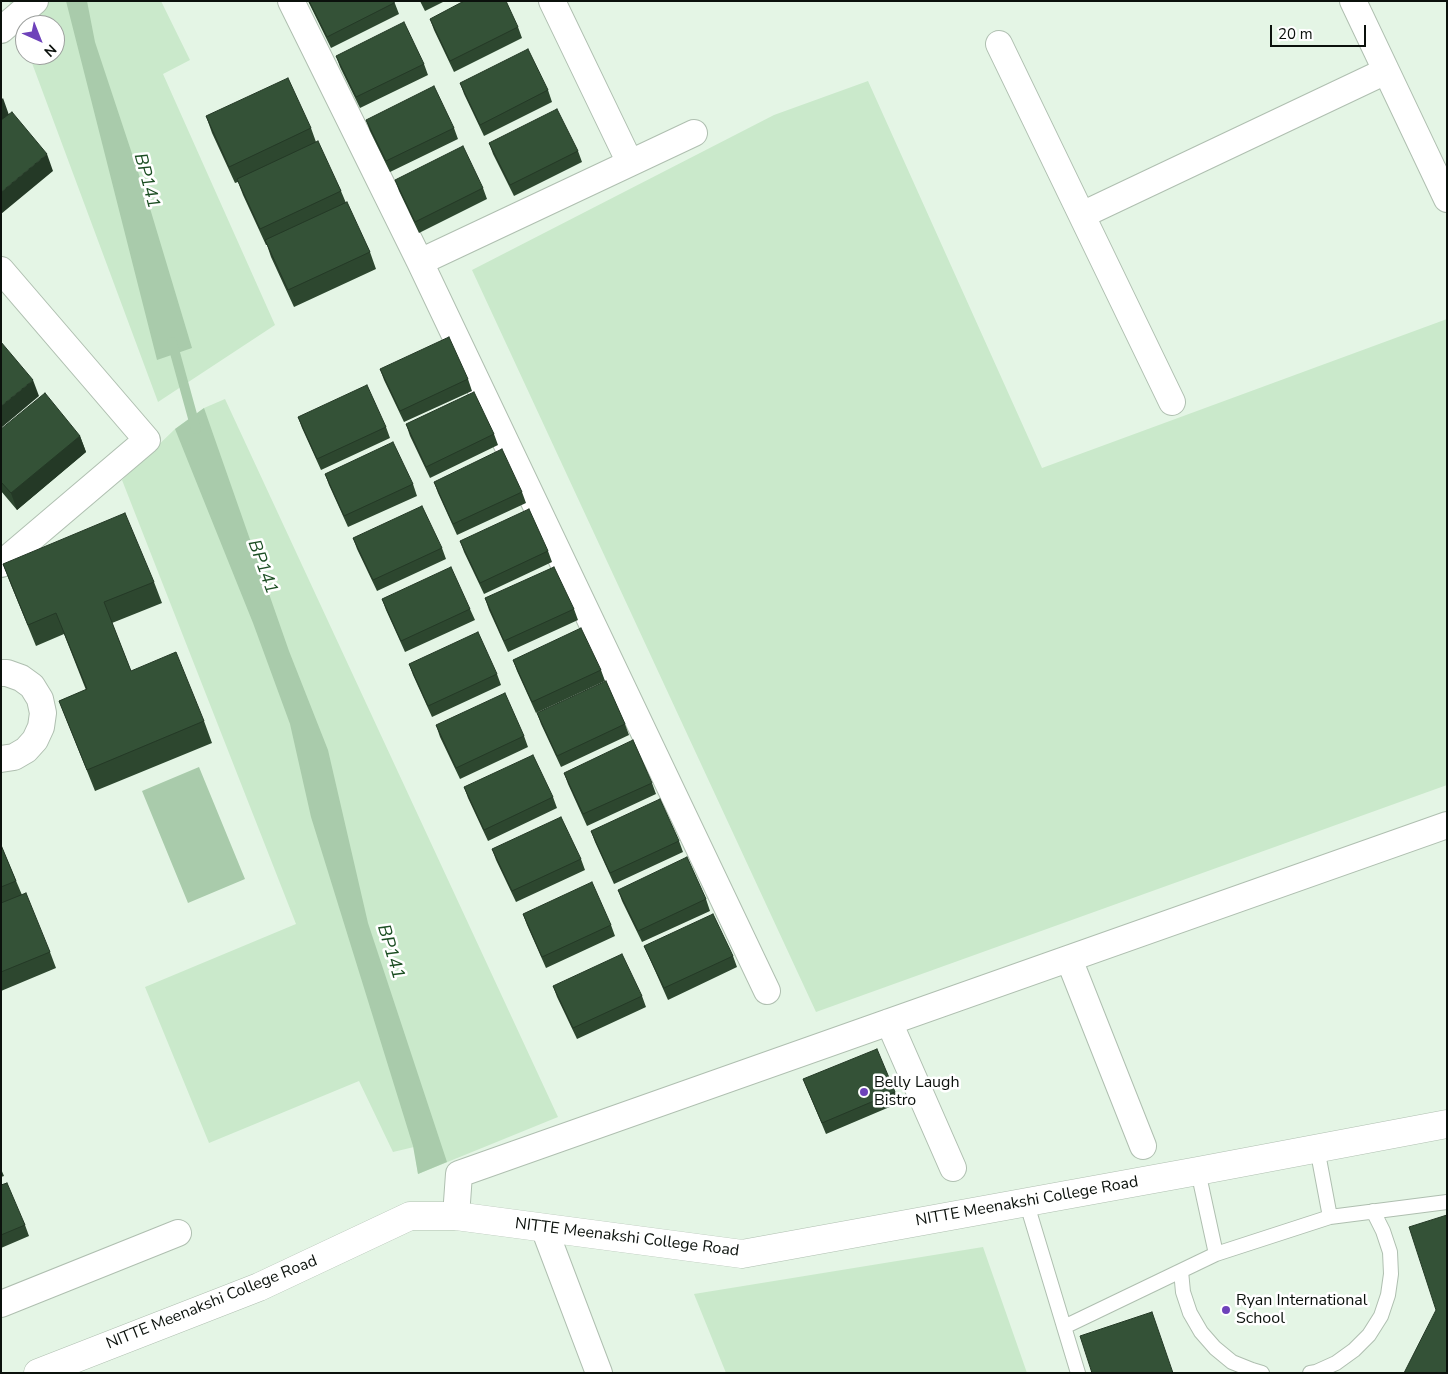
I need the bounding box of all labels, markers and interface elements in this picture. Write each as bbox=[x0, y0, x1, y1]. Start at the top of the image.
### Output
north arrow bbox=[15, 15, 65, 65]
scale bar bbox=[1273, 15, 1369, 47]
text: 20 m bbox=[1278, 24, 1313, 44]
text: N bbox=[40, 40, 60, 61]
water label: BP141 bbox=[128, 151, 164, 211]
water label: BP141 bbox=[242, 537, 282, 597]
water label: BP141 bbox=[371, 922, 409, 982]
place label: Belly Laugh Bistro bbox=[874, 1073, 960, 1111]
marker: Belly Laugh Bistro bbox=[858, 1086, 870, 1098]
street label: NITTE Meenakshi College Road bbox=[914, 1173, 1140, 1231]
street label: NITTE Meenakshi College Road bbox=[514, 1215, 740, 1261]
street label: NITTE Meenakshi College Road bbox=[104, 1252, 320, 1354]
place label: Ryan International School bbox=[1236, 1291, 1367, 1329]
marker: Ryan International School bbox=[1220, 1304, 1232, 1316]

